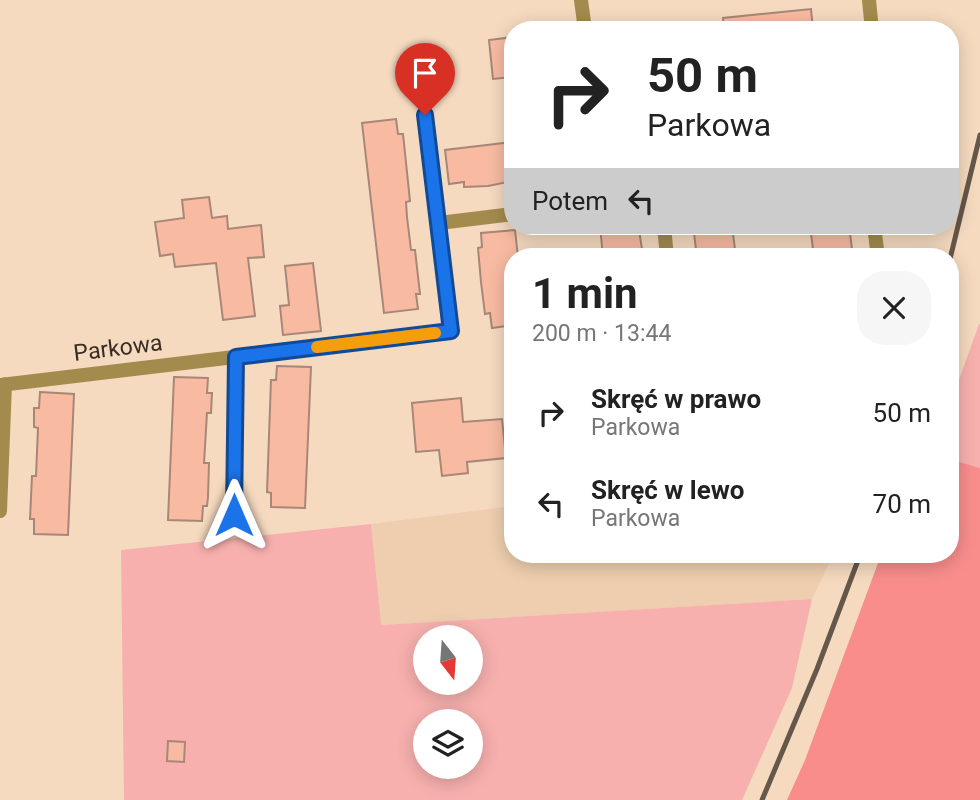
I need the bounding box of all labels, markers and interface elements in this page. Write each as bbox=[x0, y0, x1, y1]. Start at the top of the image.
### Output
pin bbox=[395, 43, 455, 115]
text: 50 m bbox=[647, 47, 758, 104]
icon: right bbox=[532, 49, 623, 140]
icon: arrive bbox=[406, 54, 444, 92]
text: Parkowa bbox=[647, 106, 771, 144]
icon: left bbox=[622, 182, 660, 220]
text: Potem bbox=[532, 186, 608, 216]
text: 1 min bbox=[532, 269, 638, 318]
button: close bbox=[857, 271, 931, 345]
text: 200 m · 13:44 bbox=[532, 320, 671, 347]
street label: Parkowa bbox=[72, 329, 164, 367]
text: Skręć w prawo bbox=[591, 384, 761, 414]
icon: right bbox=[532, 394, 570, 432]
text: 50 m bbox=[873, 398, 931, 428]
text: Parkowa bbox=[591, 414, 680, 441]
text: Skręć w lewo bbox=[591, 475, 744, 505]
position arrow bbox=[197, 478, 271, 552]
icon: left bbox=[532, 485, 570, 523]
text: 70 m bbox=[873, 489, 931, 519]
text: Parkowa bbox=[591, 505, 680, 532]
north arrow bbox=[413, 625, 483, 695]
map controls bbox=[413, 625, 483, 779]
button: layers bbox=[413, 709, 483, 779]

